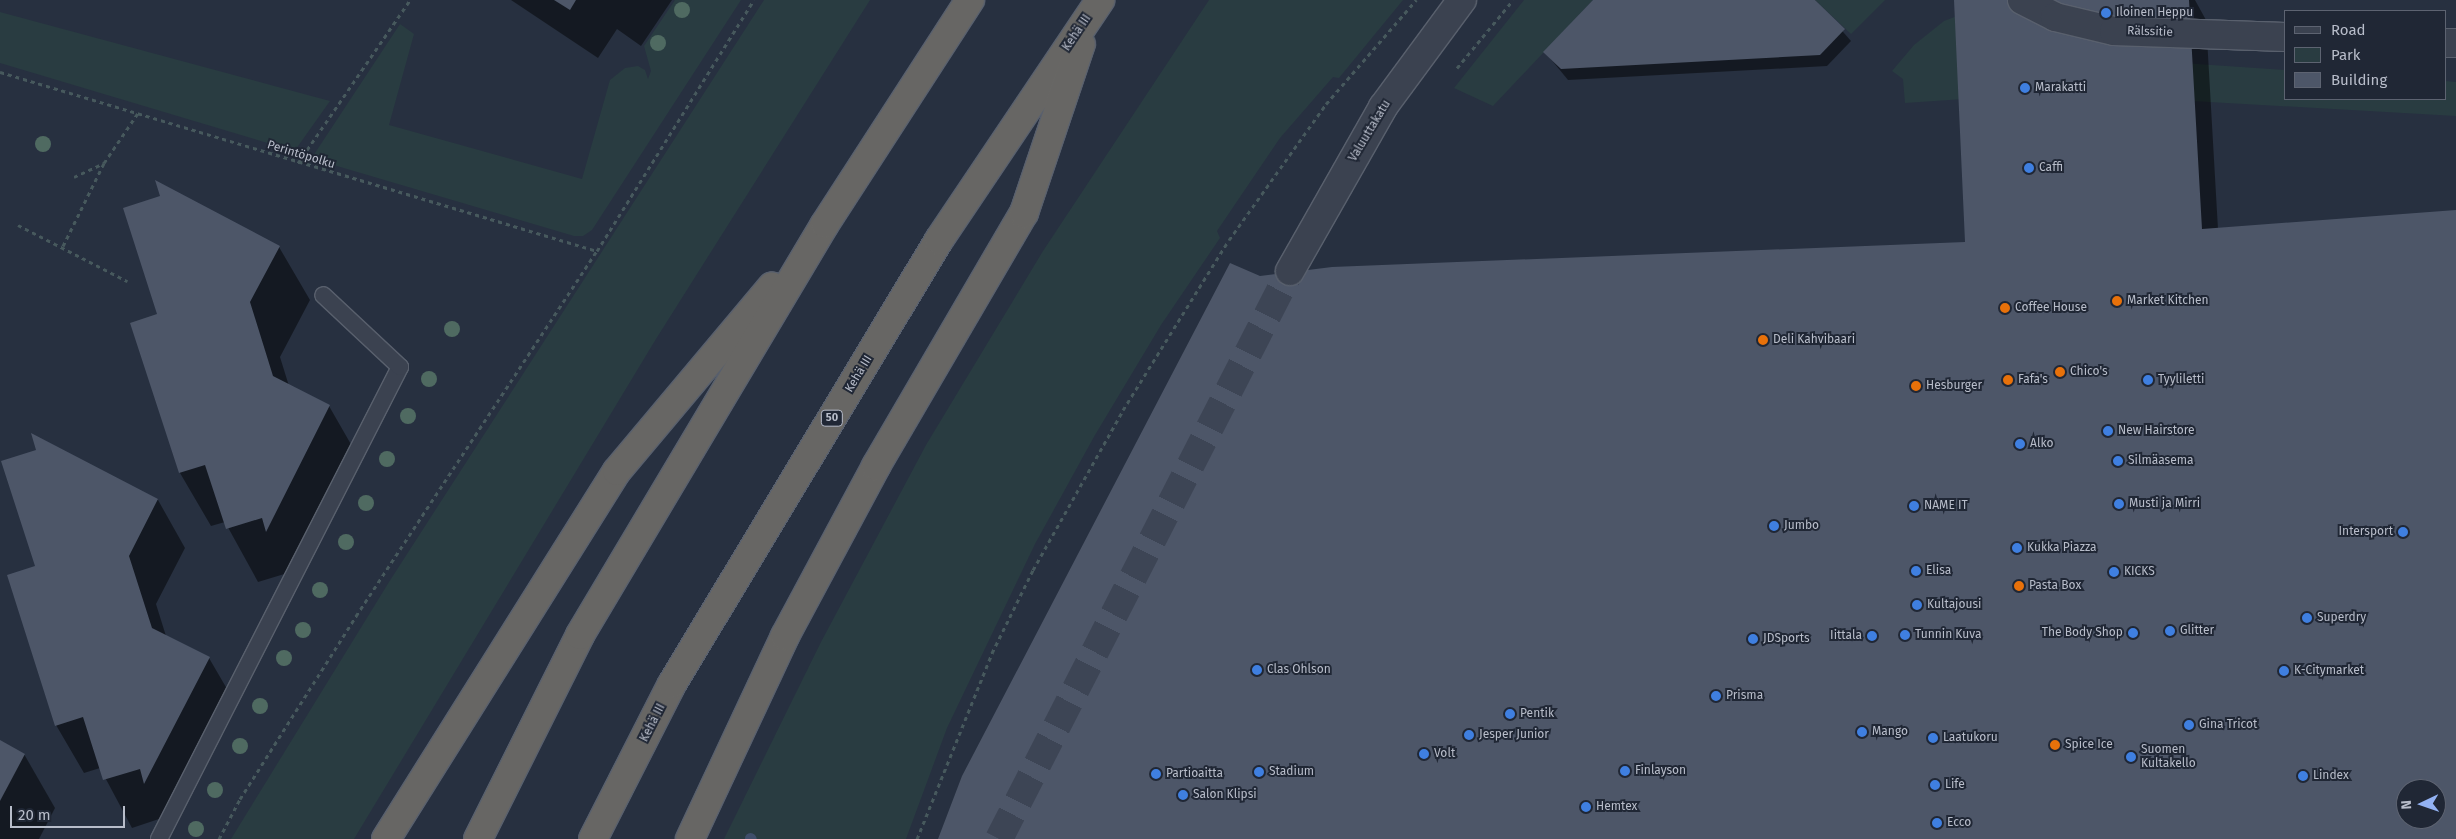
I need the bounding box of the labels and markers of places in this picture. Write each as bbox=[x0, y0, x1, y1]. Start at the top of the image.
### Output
place label: Iloinen Heppu bbox=[2116, 6, 2193, 20]
marker: Iloinen Heppu bbox=[2100, 7, 2112, 19]
place label: Marakatti bbox=[2035, 81, 2086, 95]
marker: Marakatti bbox=[2019, 82, 2031, 94]
place label: Caffi bbox=[2039, 161, 2063, 175]
marker: Caffi bbox=[2023, 162, 2035, 174]
place label: Market Kitchen bbox=[2127, 294, 2209, 308]
marker: Market Kitchen bbox=[2111, 295, 2123, 307]
place label: Coffee House bbox=[2015, 301, 2087, 315]
marker: Coffee House bbox=[1999, 302, 2011, 314]
place label: Deli Kahvibaari bbox=[1773, 333, 1855, 347]
marker: Deli Kahvibaari bbox=[1757, 334, 1769, 346]
place label: Chico's bbox=[2070, 365, 2108, 379]
marker: Chico's bbox=[2054, 366, 2066, 378]
place label: Fafa's bbox=[2018, 373, 2048, 387]
place label: Tyyliletti bbox=[2158, 373, 2204, 387]
marker: Fafa's bbox=[2002, 374, 2014, 386]
marker: Tyyliletti bbox=[2142, 374, 2154, 386]
place label: Hesburger bbox=[1926, 379, 1982, 393]
marker: Hesburger bbox=[1910, 380, 1922, 392]
place label: New Hairstore bbox=[2118, 424, 2195, 438]
marker: New Hairstore bbox=[2102, 425, 2114, 437]
place label: Alko bbox=[2030, 437, 2053, 451]
marker: Alko bbox=[2014, 438, 2026, 450]
place label: Silmäasema bbox=[2128, 454, 2194, 468]
marker: Silmäasema bbox=[2112, 455, 2124, 467]
place label: Musti ja Mirri bbox=[2129, 497, 2200, 511]
marker: Musti ja Mirri bbox=[2113, 498, 2125, 510]
place label: NAME IT bbox=[1924, 499, 1968, 513]
marker: NAME IT bbox=[1908, 500, 1920, 512]
place label: Jumbo bbox=[1784, 519, 1819, 533]
marker: Jumbo bbox=[1768, 520, 1780, 532]
place label: Intersport bbox=[2339, 525, 2393, 539]
marker: Intersport bbox=[2397, 526, 2409, 538]
place label: Kukka Piazza bbox=[2027, 541, 2096, 555]
marker: Kukka Piazza bbox=[2011, 542, 2023, 554]
place label: Elisa bbox=[1926, 564, 1951, 578]
marker: Elisa bbox=[1910, 565, 1922, 577]
place label: KICKS bbox=[2124, 565, 2155, 579]
marker: KICKS bbox=[2108, 566, 2120, 578]
place label: Pasta Box bbox=[2029, 579, 2081, 593]
marker: Pasta Box bbox=[2013, 580, 2025, 592]
place label: Kultajousi bbox=[1927, 598, 1981, 612]
marker: Kultajousi bbox=[1911, 599, 1923, 611]
place label: Superdry bbox=[2317, 611, 2366, 625]
marker: Superdry bbox=[2301, 612, 2313, 624]
place label: Glitter bbox=[2180, 624, 2214, 638]
marker: Glitter bbox=[2164, 625, 2176, 637]
place label: The Body Shop bbox=[2042, 626, 2123, 640]
marker: The Body Shop bbox=[2127, 627, 2139, 639]
place label: Tunnin Kuva bbox=[1915, 628, 1982, 642]
place label: Iittala bbox=[1830, 629, 1862, 643]
marker: Tunnin Kuva bbox=[1899, 629, 1911, 641]
marker: Iittala bbox=[1866, 630, 1878, 642]
place label: JDSports bbox=[1763, 632, 1810, 646]
marker: JDSports bbox=[1747, 633, 1759, 645]
place label: Clas Ohlson bbox=[1267, 663, 1331, 677]
marker: Clas Ohlson bbox=[1251, 664, 1263, 676]
place label: K-Citymarket bbox=[2294, 664, 2364, 678]
marker: K-Citymarket bbox=[2278, 665, 2290, 677]
place label: Prisma bbox=[1726, 689, 1763, 703]
marker: Prisma bbox=[1710, 690, 1722, 702]
place label: Pentik bbox=[1520, 707, 1554, 721]
marker: Pentik bbox=[1504, 708, 1516, 720]
place label: Gina Tricot bbox=[2199, 718, 2257, 732]
marker: Gina Tricot bbox=[2183, 719, 2195, 731]
place label: Mango bbox=[1872, 725, 1908, 739]
marker: Mango bbox=[1856, 726, 1868, 738]
place label: Jesper Junior bbox=[1479, 728, 1549, 742]
marker: Jesper Junior bbox=[1463, 729, 1475, 741]
place label: Laatukoru bbox=[1943, 731, 1998, 745]
marker: Laatukoru bbox=[1927, 732, 1939, 744]
place label: Spice Ice bbox=[2065, 738, 2113, 752]
marker: Spice Ice bbox=[2049, 739, 2061, 751]
place label: Suomen Kultakello bbox=[2141, 743, 2196, 771]
place label: Volt bbox=[1434, 747, 1455, 761]
marker: Volt bbox=[1418, 748, 1430, 760]
marker: Suomen Kultakello bbox=[2125, 751, 2137, 763]
place label: Finlayson bbox=[1635, 764, 1686, 778]
place label: Stadium bbox=[1269, 765, 1314, 779]
marker: Finlayson bbox=[1619, 765, 1631, 777]
marker: Stadium bbox=[1253, 766, 1265, 778]
place label: Partioaitta bbox=[1166, 767, 1223, 781]
marker: Partioaitta bbox=[1150, 768, 1162, 780]
place label: Lindex bbox=[2313, 769, 2349, 783]
marker: Lindex bbox=[2297, 770, 2309, 782]
place label: Life bbox=[1945, 778, 1965, 792]
marker: Life bbox=[1929, 779, 1941, 791]
place label: Salon Klipsi bbox=[1193, 788, 1257, 802]
marker: Salon Klipsi bbox=[1177, 789, 1189, 801]
place label: Hemtex bbox=[1596, 800, 1637, 814]
marker: Hemtex bbox=[1580, 801, 1592, 813]
place label: Ecco bbox=[1947, 816, 1971, 830]
marker: Ecco bbox=[1931, 817, 1943, 829]

